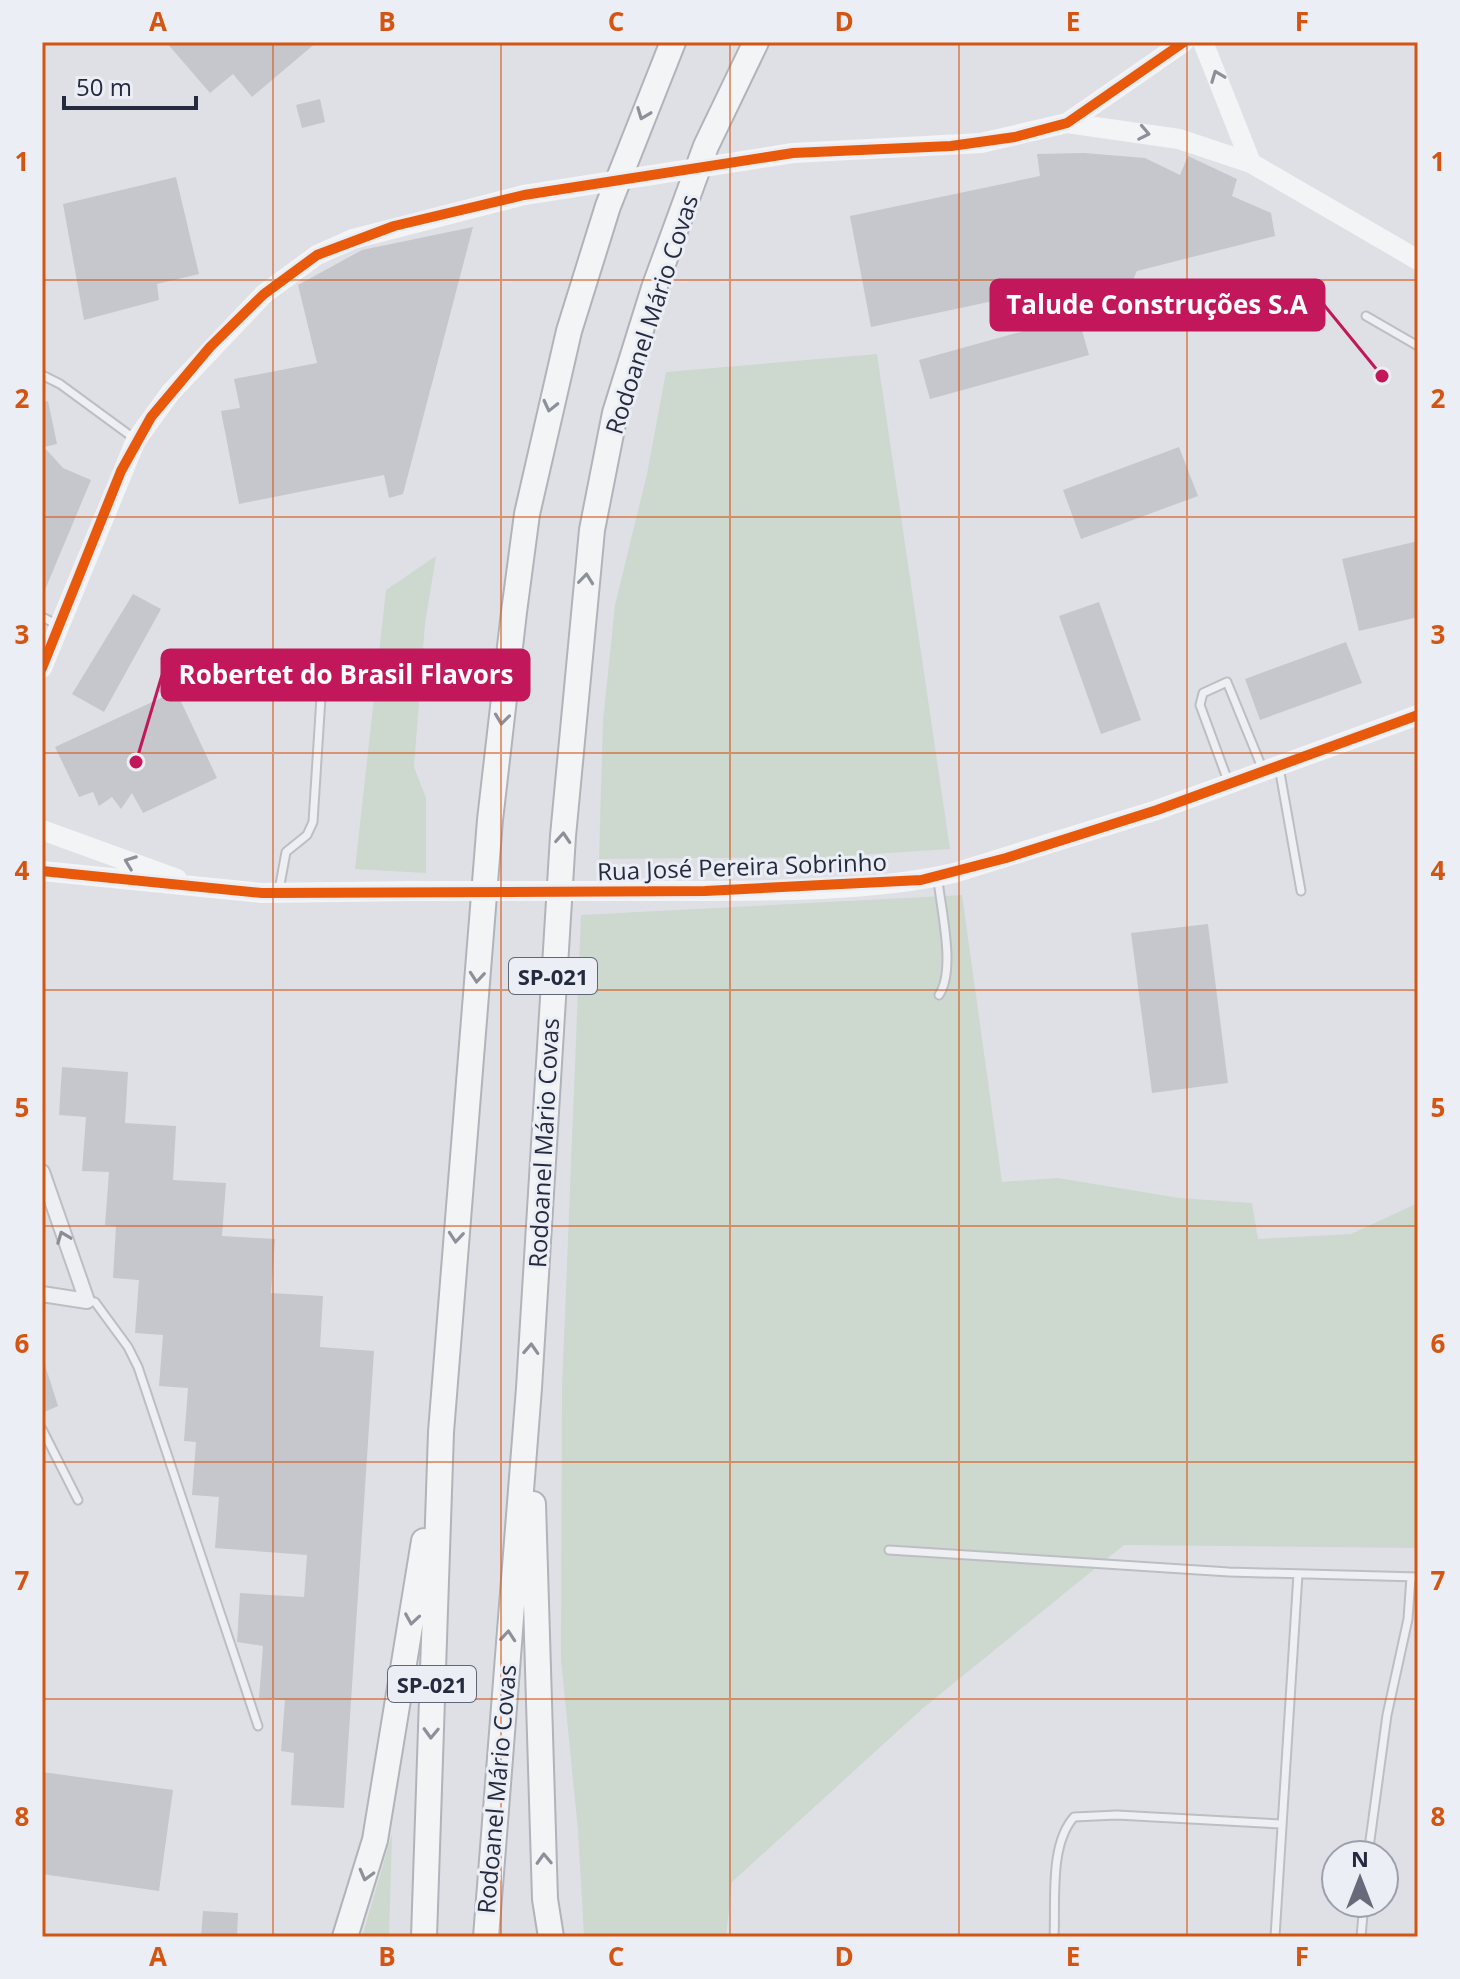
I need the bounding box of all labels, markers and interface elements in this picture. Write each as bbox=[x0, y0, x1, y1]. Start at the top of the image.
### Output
text: A bbox=[149, 3, 167, 39]
text: B bbox=[378, 3, 396, 39]
text: C bbox=[608, 3, 624, 39]
text: D bbox=[834, 3, 854, 39]
text: E bbox=[1066, 3, 1080, 39]
text: F bbox=[1295, 3, 1309, 39]
scale bar bbox=[64, 60, 196, 110]
text: 50 m bbox=[76, 70, 132, 103]
one-way arrow bbox=[1210, 70, 1227, 84]
one-way arrow bbox=[636, 106, 653, 120]
one-way arrow bbox=[1138, 123, 1151, 140]
text: 1 bbox=[15, 143, 29, 179]
text: 1 bbox=[1431, 143, 1445, 179]
street label: Rodoanel Mário Covas bbox=[597, 190, 705, 438]
callout: Talude Construções S.A bbox=[991, 280, 1324, 330]
text: Talude Construções S.A bbox=[1006, 286, 1308, 322]
text: 2 bbox=[15, 380, 30, 416]
text: 2 bbox=[1431, 380, 1446, 416]
one-way arrow bbox=[542, 399, 559, 413]
one-way arrow bbox=[578, 572, 595, 585]
text: 3 bbox=[15, 616, 29, 652]
text: 3 bbox=[1431, 616, 1445, 652]
callout: Robertet do Brasil Flavors bbox=[162, 650, 529, 700]
text: Robertet do Brasil Flavors bbox=[179, 656, 513, 692]
one-way arrow bbox=[493, 712, 510, 725]
one-way arrow bbox=[554, 831, 571, 844]
street label: Rua José Pereira Sobrinho bbox=[597, 844, 887, 888]
text: 4 bbox=[15, 852, 30, 888]
text: 4 bbox=[1431, 852, 1446, 888]
one-way arrow bbox=[124, 855, 138, 872]
road number: SP-021 bbox=[509, 958, 597, 994]
one-way arrow bbox=[469, 971, 486, 984]
street label: Rodoanel Mário Covas bbox=[520, 1017, 566, 1269]
text: 5 bbox=[15, 1089, 29, 1125]
text: 5 bbox=[1431, 1089, 1445, 1125]
one-way arrow bbox=[448, 1230, 465, 1243]
one-way arrow bbox=[56, 1231, 73, 1245]
text: 6 bbox=[15, 1325, 30, 1361]
text: 6 bbox=[1431, 1325, 1446, 1361]
one-way arrow bbox=[522, 1342, 539, 1355]
text: 7 bbox=[15, 1562, 30, 1598]
text: 7 bbox=[1431, 1562, 1446, 1598]
one-way arrow bbox=[404, 1613, 421, 1626]
one-way arrow bbox=[500, 1629, 517, 1642]
street label: Rodoanel Mário Covas bbox=[469, 1663, 523, 1915]
road number: SP-021 bbox=[388, 1666, 476, 1702]
one-way arrow bbox=[422, 1727, 439, 1740]
text: 8 bbox=[15, 1798, 29, 1834]
text: 8 bbox=[1431, 1798, 1445, 1834]
north arrow bbox=[1320, 1839, 1400, 1919]
text: N bbox=[1351, 1843, 1369, 1873]
one-way arrow bbox=[536, 1852, 553, 1865]
one-way arrow bbox=[359, 1868, 375, 1882]
text: A bbox=[149, 1938, 167, 1974]
text: B bbox=[378, 1938, 396, 1974]
text: C bbox=[608, 1938, 624, 1974]
text: D bbox=[834, 1938, 854, 1974]
text: E bbox=[1066, 1938, 1080, 1974]
text: F bbox=[1295, 1938, 1309, 1974]

